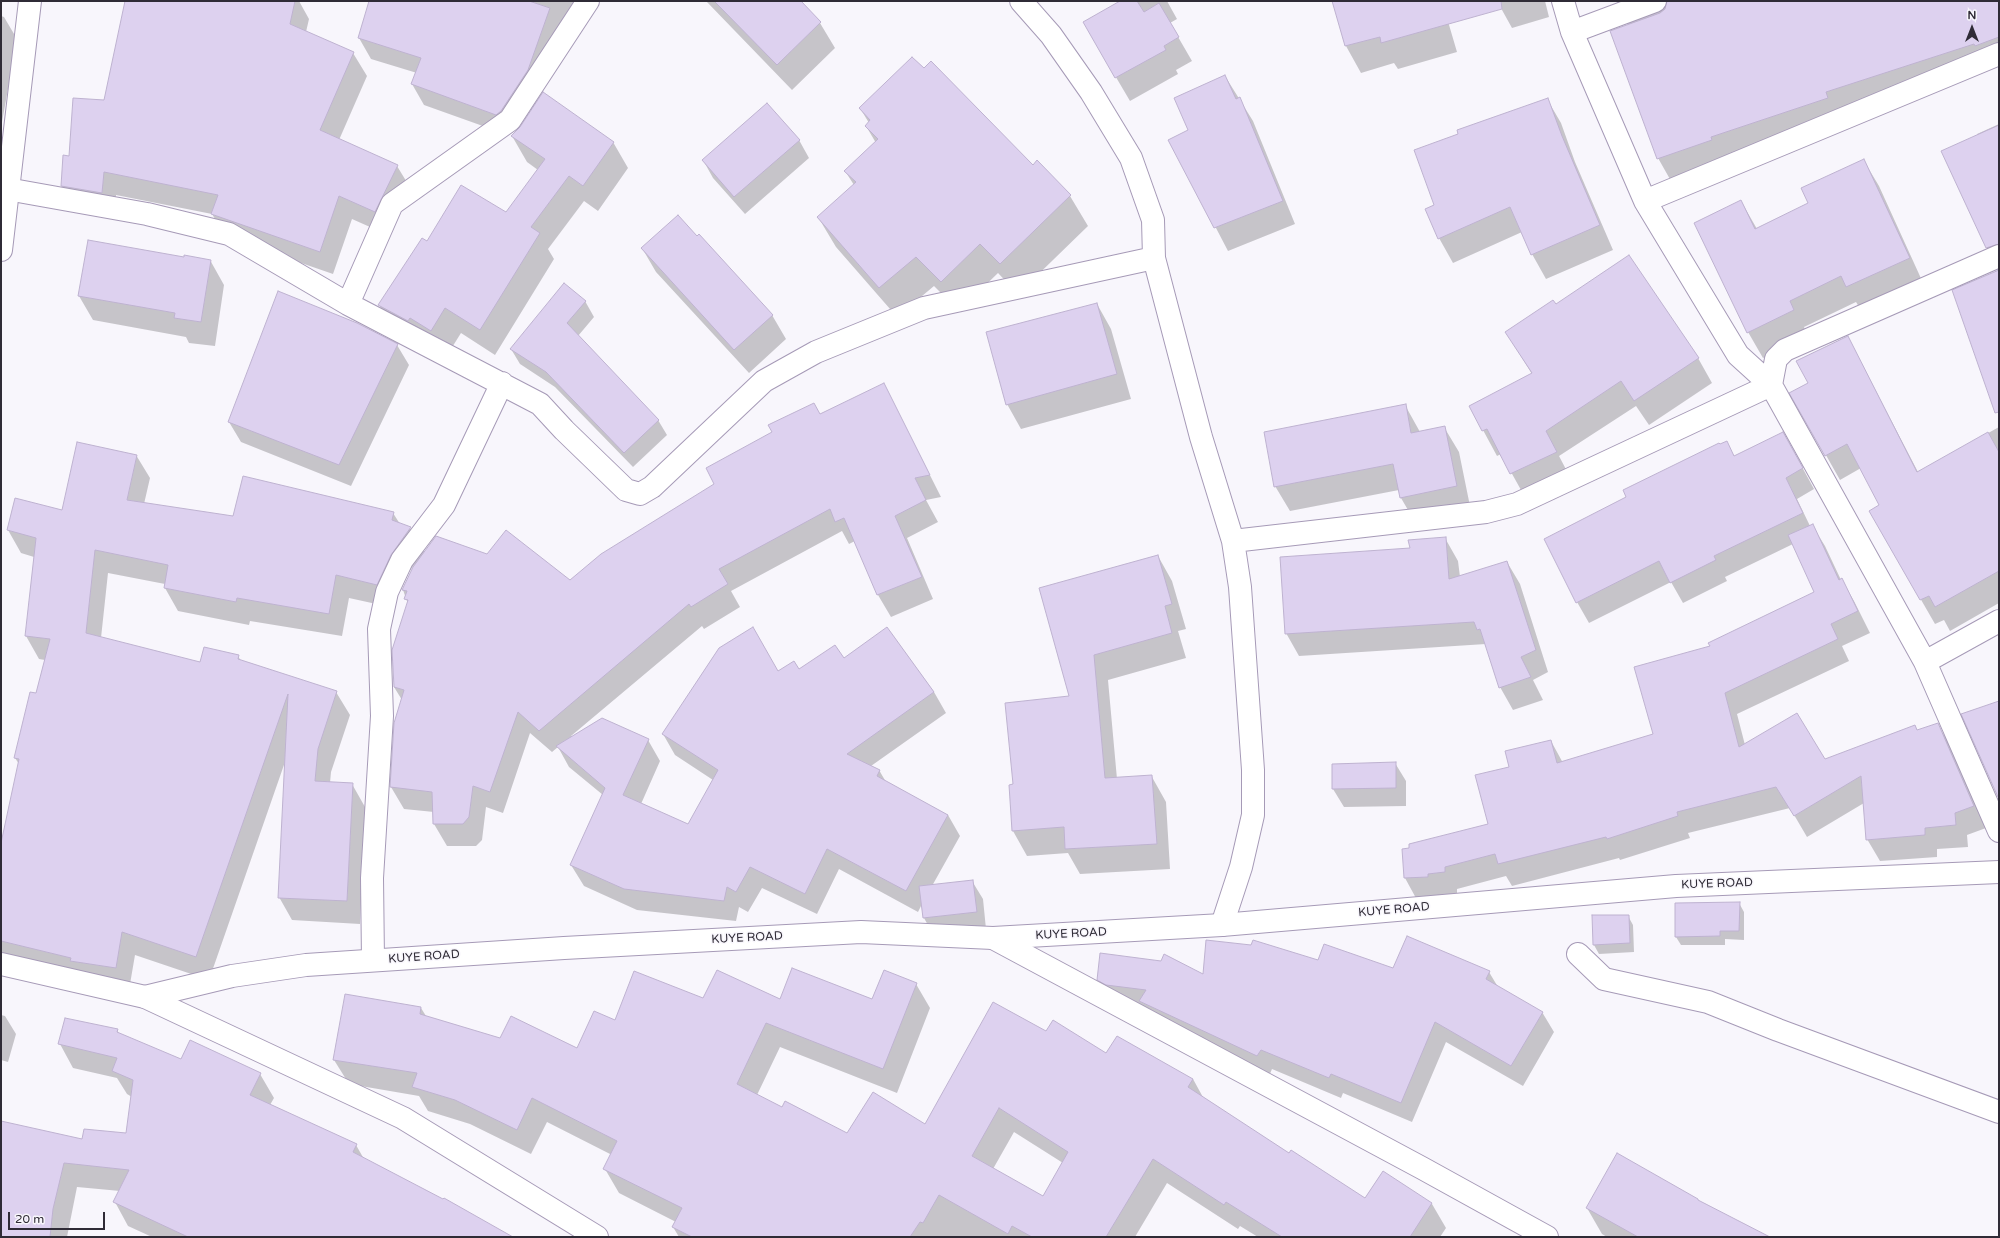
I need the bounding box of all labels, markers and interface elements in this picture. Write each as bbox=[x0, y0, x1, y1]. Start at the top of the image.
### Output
north arrow bbox=[1952, 8, 1992, 48]
text: N bbox=[1968, 9, 1976, 22]
street label: KUYE ROAD bbox=[1681, 876, 1753, 892]
street label: KUYE ROAD bbox=[1358, 900, 1430, 920]
street label: KUYE ROAD bbox=[1035, 925, 1107, 943]
street label: KUYE ROAD bbox=[711, 929, 783, 947]
street label: KUYE ROAD bbox=[388, 947, 460, 967]
scale bar bbox=[10, 1204, 107, 1230]
text: 20 m bbox=[15, 1212, 44, 1226]

